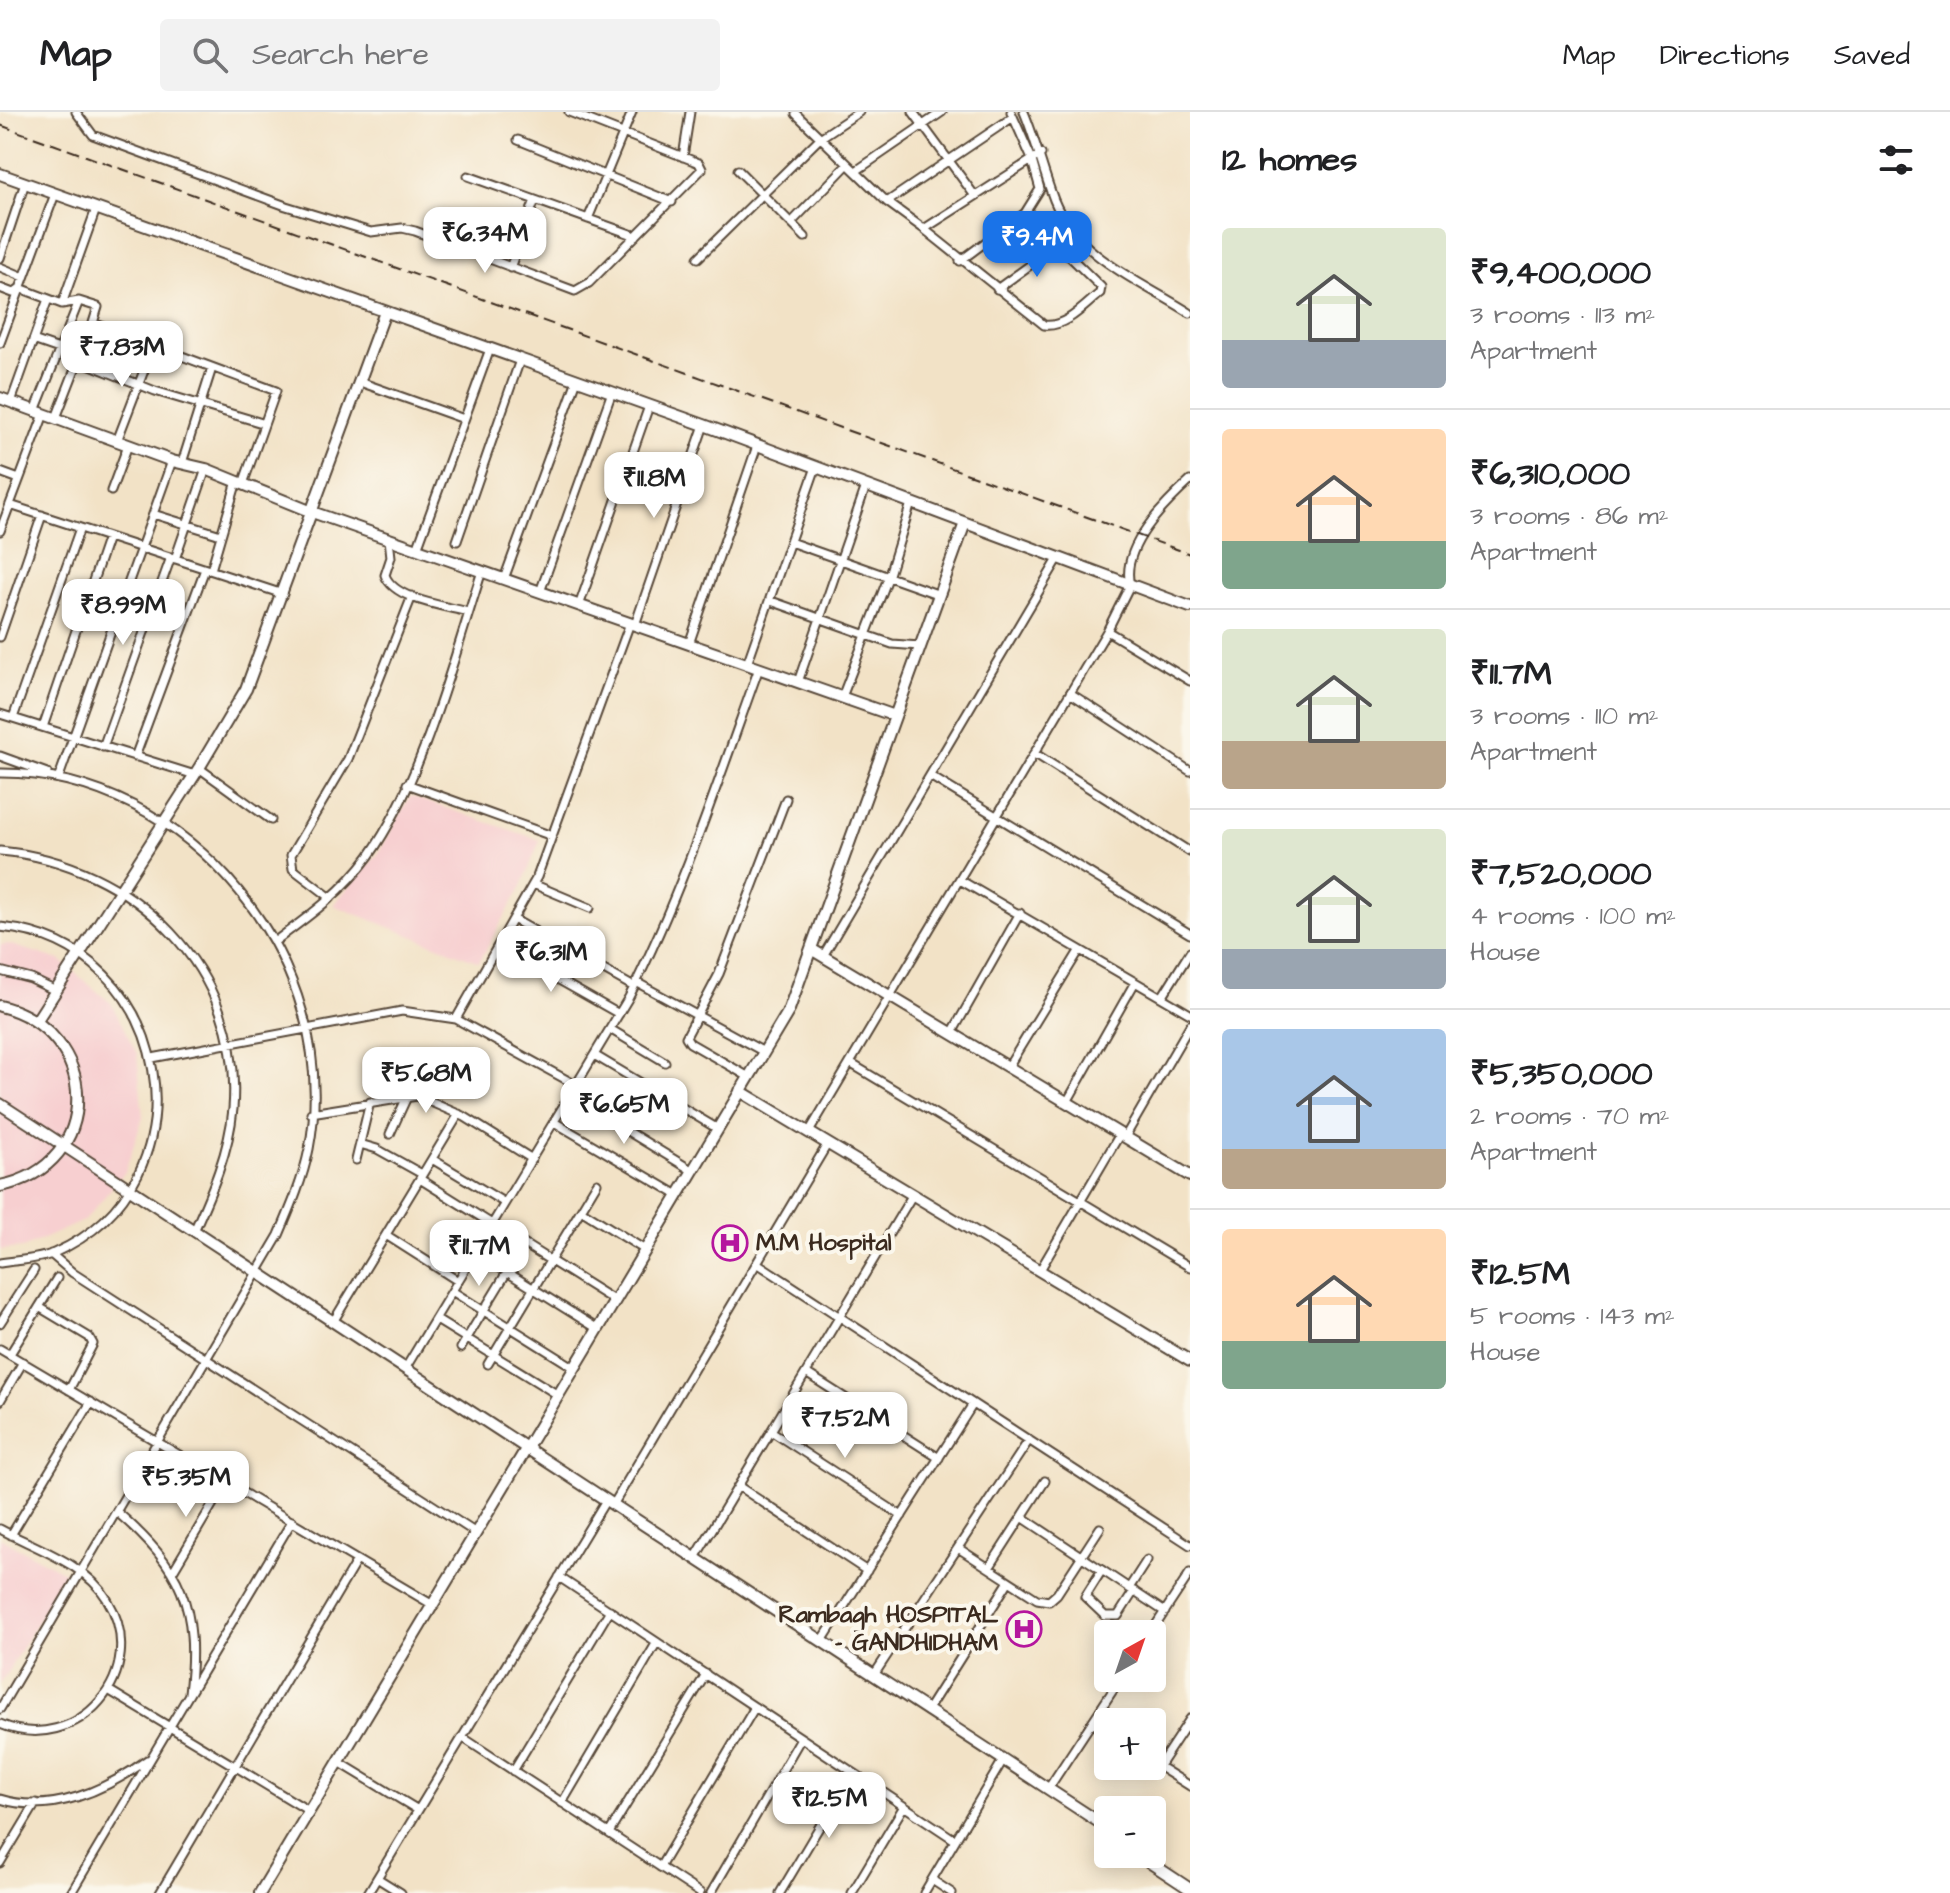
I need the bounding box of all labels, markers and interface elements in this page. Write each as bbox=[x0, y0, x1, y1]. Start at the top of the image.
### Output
search box bbox=[160, 19, 720, 91]
text: Map bbox=[40, 29, 112, 81]
icon: search bbox=[188, 33, 232, 77]
text: Search here bbox=[252, 34, 429, 76]
text: Map bbox=[1563, 36, 1616, 75]
text: Directions bbox=[1660, 36, 1790, 75]
text: Saved bbox=[1834, 36, 1910, 75]
text: 12 homes bbox=[1222, 136, 1357, 184]
icon: filters bbox=[1874, 138, 1918, 182]
pin: ₹6.34M bbox=[420, 207, 550, 275]
pin: ₹9.4M bbox=[981, 211, 1093, 279]
text: ₹6.34M bbox=[441, 215, 529, 251]
text: ₹9.4M bbox=[1001, 219, 1073, 255]
text: ₹9,400,000 bbox=[1470, 249, 1651, 297]
icon: home bbox=[1286, 260, 1382, 356]
text: 3 rooms · 113 m² bbox=[1470, 297, 1655, 333]
pin: ₹7.83M bbox=[57, 321, 187, 389]
text: ₹7.83M bbox=[79, 329, 165, 365]
text: Apartment bbox=[1470, 333, 1597, 369]
text: ₹6,310,000 bbox=[1470, 450, 1630, 498]
pin: ₹11.8M bbox=[589, 452, 719, 520]
text: ₹11.8M bbox=[622, 460, 686, 496]
icon: home bbox=[1286, 461, 1382, 557]
text: 3 rooms · 86 m² bbox=[1470, 498, 1669, 534]
text: Apartment bbox=[1470, 534, 1597, 570]
pin: ₹8.99M bbox=[58, 579, 188, 647]
text: ₹8.99M bbox=[80, 587, 166, 623]
text: ₹11.7M bbox=[1470, 650, 1552, 698]
icon: home bbox=[1286, 661, 1382, 757]
text: 3 rooms · 110 m² bbox=[1470, 698, 1658, 734]
text: Apartment bbox=[1470, 734, 1597, 770]
text: ₹7,520,000 bbox=[1470, 850, 1652, 898]
icon: home bbox=[1286, 861, 1382, 957]
text: 4 rooms · 100 m² bbox=[1470, 898, 1676, 934]
pin: ₹6.31M bbox=[486, 926, 616, 994]
text: ₹6.31M bbox=[515, 934, 587, 970]
text: House bbox=[1470, 934, 1541, 970]
pin: ₹5.68M bbox=[361, 1047, 491, 1115]
text: ₹5,350,000 bbox=[1470, 1050, 1653, 1098]
text: ₹5.68M bbox=[380, 1055, 472, 1091]
icon: home bbox=[1286, 1061, 1382, 1157]
pin: ₹6.65M bbox=[559, 1078, 689, 1146]
text: ₹6.65M bbox=[578, 1086, 670, 1122]
text: 2 rooms · 70 m² bbox=[1470, 1098, 1669, 1134]
text: Apartment bbox=[1470, 1134, 1597, 1170]
pin: ₹11.7M bbox=[414, 1220, 544, 1288]
hospital icon: M.M Hospital bbox=[711, 1224, 749, 1262]
place label: M.M Hospital bbox=[756, 1226, 892, 1260]
text: ₹11.7M bbox=[448, 1228, 510, 1264]
text: ₹12.5M bbox=[1470, 1250, 1570, 1298]
icon: home bbox=[1286, 1261, 1382, 1357]
text: 5 rooms · 143 m² bbox=[1470, 1298, 1675, 1334]
text: House bbox=[1470, 1334, 1541, 1370]
pin: ₹7.52M bbox=[780, 1392, 910, 1460]
text: ₹7.52M bbox=[800, 1400, 890, 1436]
pin: ₹5.35M bbox=[121, 1451, 251, 1519]
text: ₹5.35M bbox=[141, 1459, 231, 1495]
place label: Rambagh HOSPITAL - GANDHIDHAM bbox=[779, 1598, 998, 1660]
hospital icon: Rambagh HOSPITAL - GANDHIDHAM bbox=[1005, 1610, 1043, 1648]
north arrow bbox=[1094, 1620, 1166, 1692]
map controls bbox=[1094, 1620, 1166, 1868]
button: + bbox=[1094, 1708, 1166, 1780]
pin: ₹12.5M bbox=[764, 1772, 894, 1840]
text: ₹12.5M bbox=[791, 1780, 867, 1816]
button: − bbox=[1094, 1796, 1166, 1868]

